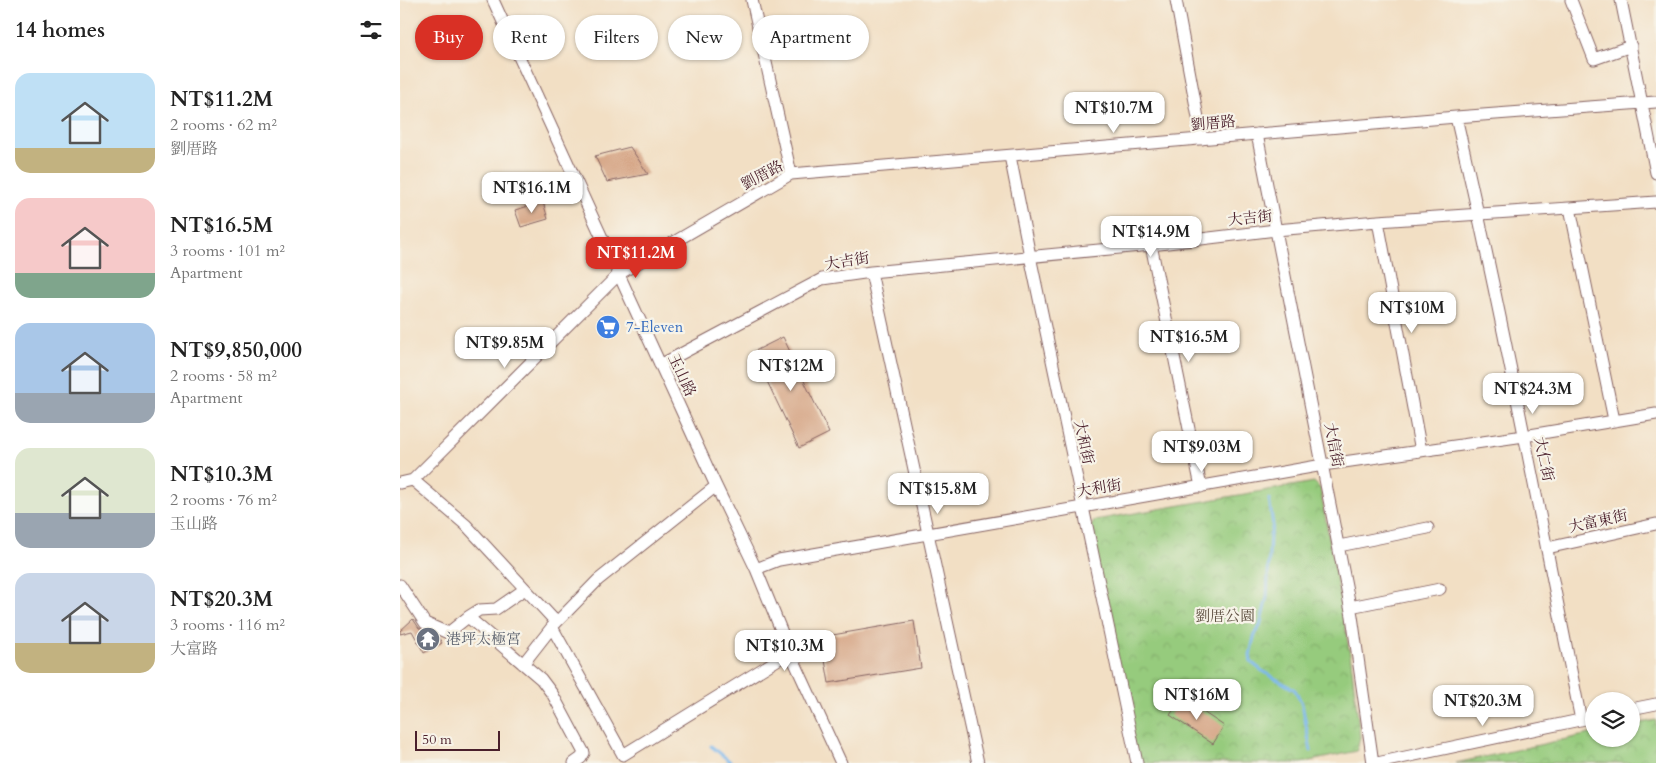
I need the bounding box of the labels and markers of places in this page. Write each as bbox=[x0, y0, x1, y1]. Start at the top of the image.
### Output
pin: NT$10.7M bbox=[1062, 92, 1166, 134]
pin: NT$16.1M bbox=[480, 172, 584, 214]
pin: NT$14.9M bbox=[1099, 216, 1203, 258]
pin: NT$11.2M bbox=[584, 236, 688, 279]
pin: NT$10M bbox=[1371, 292, 1453, 334]
supermarket icon: 7-Eleven bbox=[595, 314, 621, 340]
place label: 7-Eleven bbox=[626, 317, 684, 337]
pin: NT$16.5M bbox=[1137, 320, 1241, 363]
pin: NT$9.85M bbox=[453, 326, 557, 369]
pin: NT$12M bbox=[750, 350, 832, 392]
pin: NT$24.3M bbox=[1481, 372, 1585, 415]
pin: NT$9.03M bbox=[1150, 430, 1254, 473]
pin: NT$15.8M bbox=[886, 472, 990, 515]
temple icon: 港坪太極宮 bbox=[415, 626, 441, 652]
place label: 港坪太極宮 bbox=[446, 629, 521, 649]
pin: NT$10.3M bbox=[733, 630, 837, 672]
pin: NT$16M bbox=[1156, 678, 1238, 721]
pin: NT$20.3M bbox=[1431, 684, 1535, 727]

